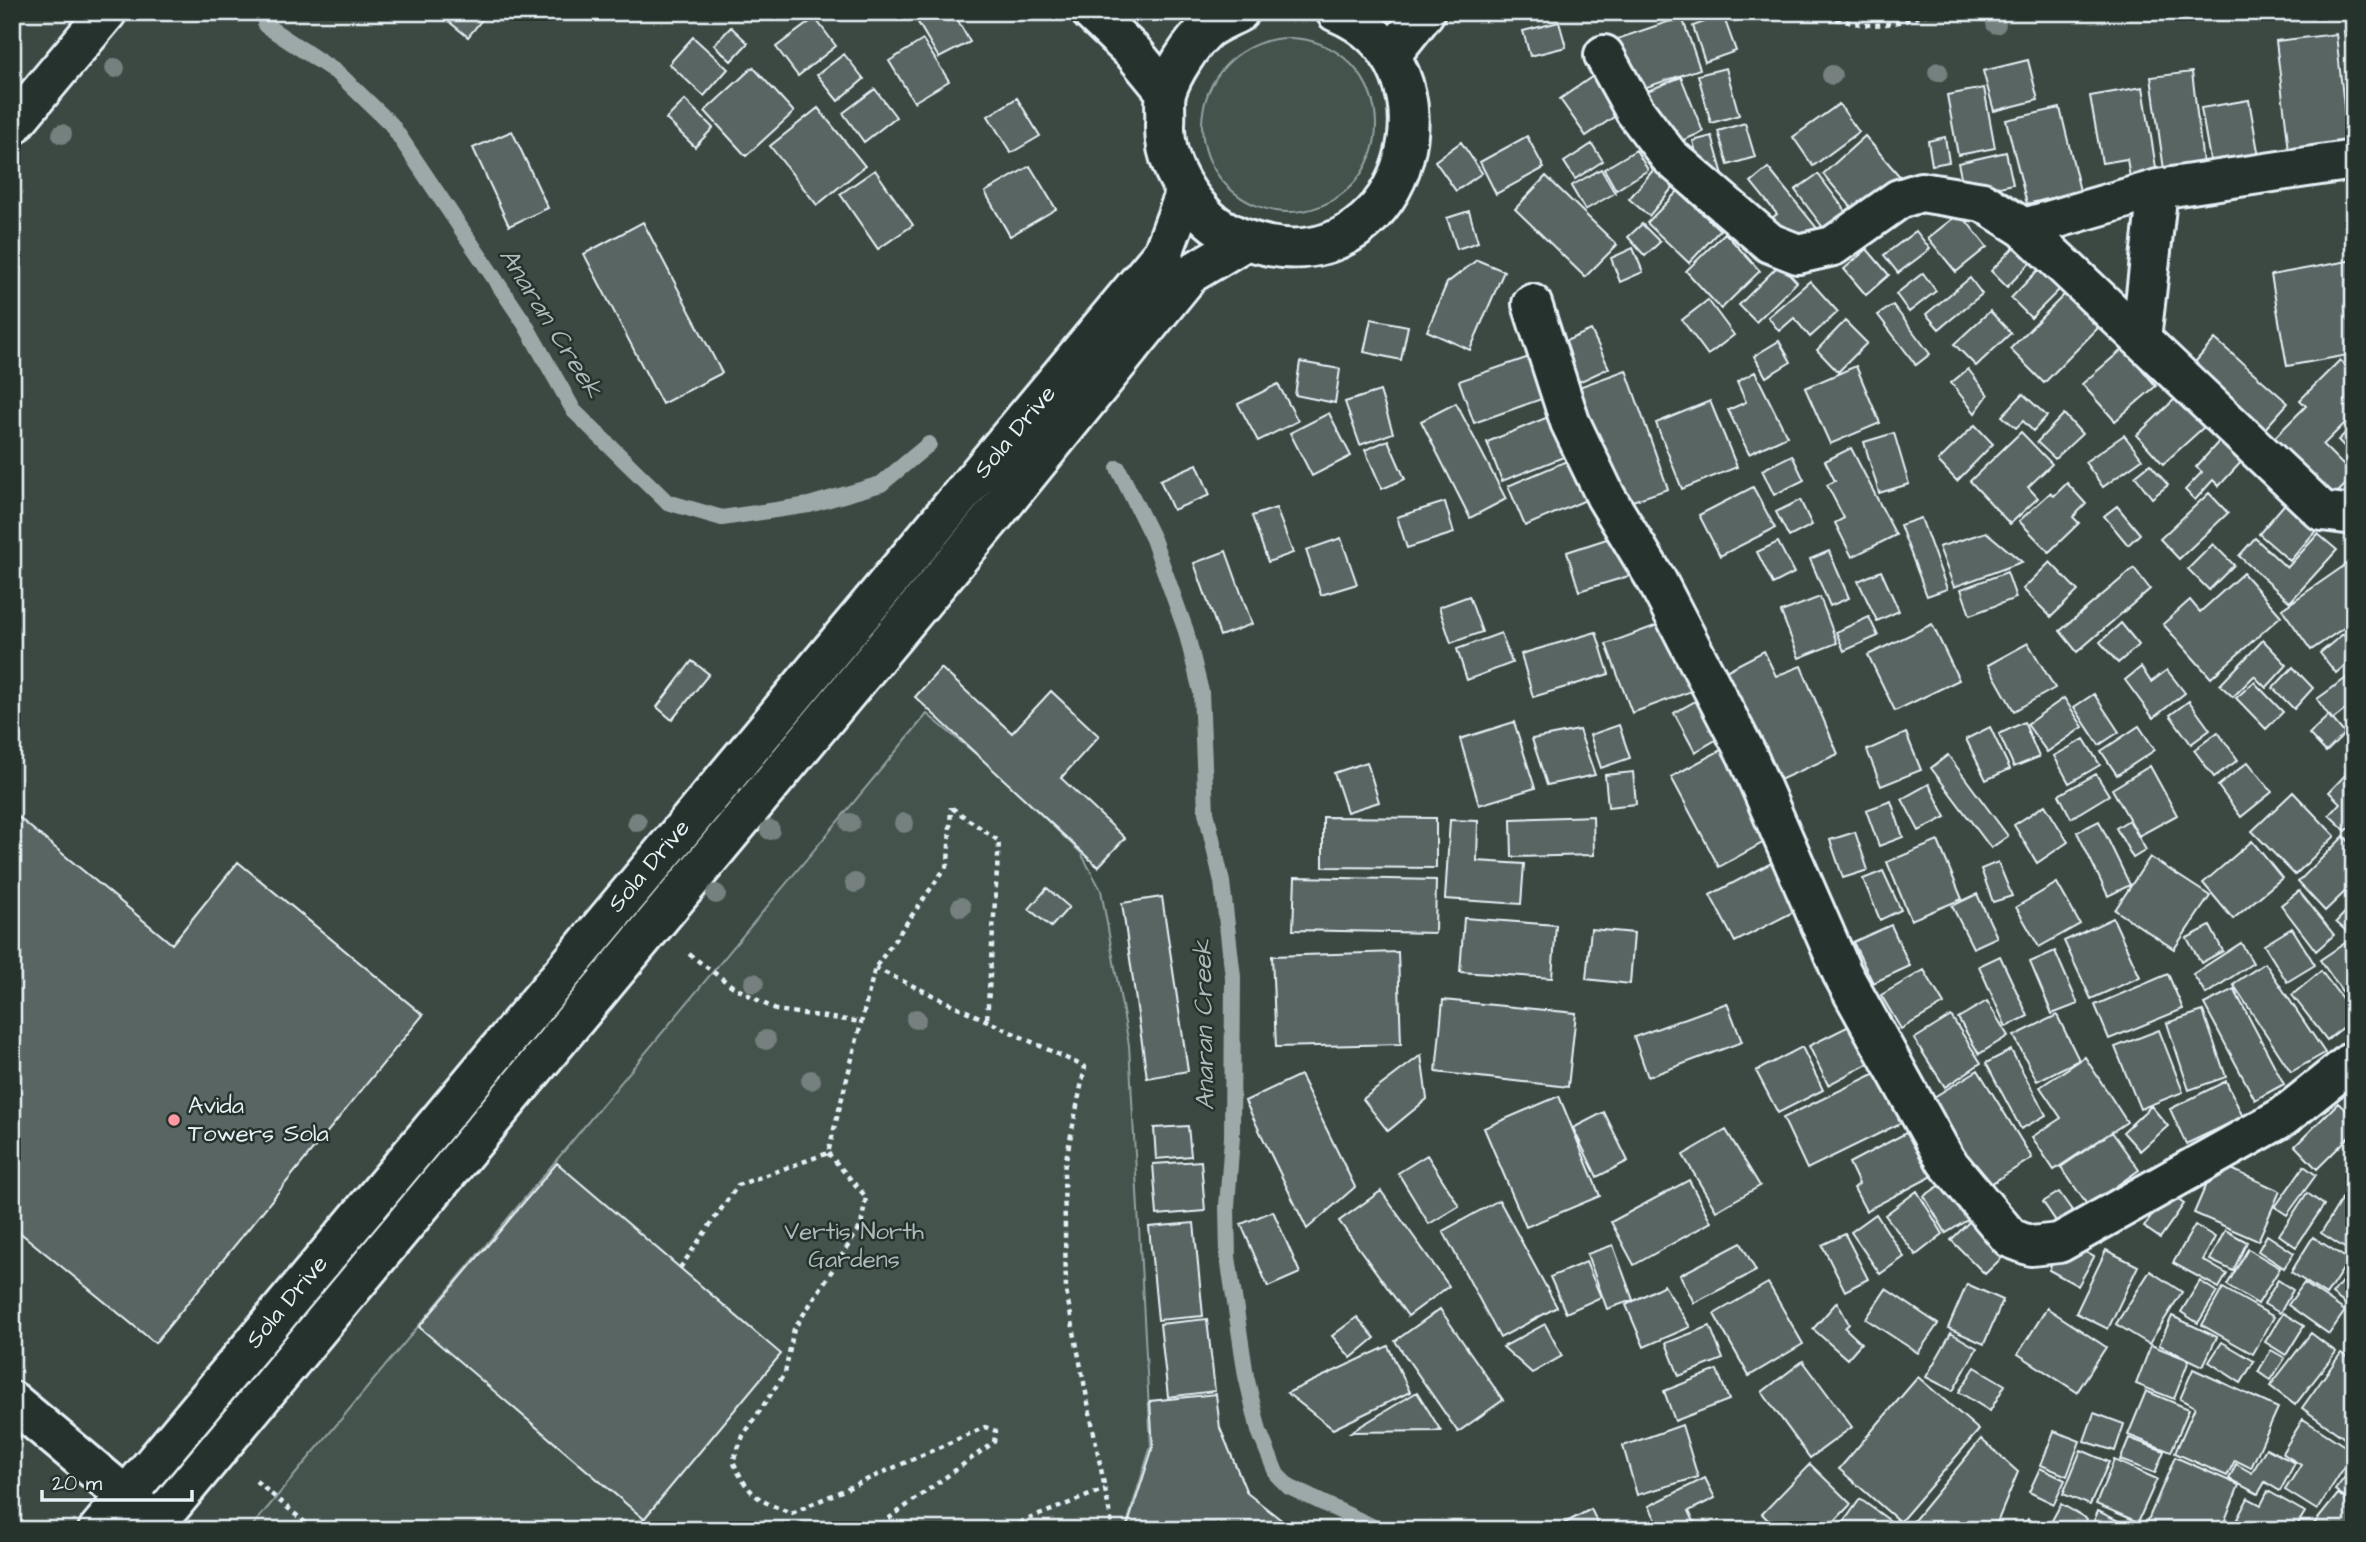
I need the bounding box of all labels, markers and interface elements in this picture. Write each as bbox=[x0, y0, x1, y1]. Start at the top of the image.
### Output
water label: Anaran Creek bbox=[490, 241, 612, 406]
street label: Sola Drive bbox=[966, 378, 1064, 486]
street label: Sola Drive bbox=[600, 812, 698, 920]
water label: Anaran Creek bbox=[1184, 938, 1223, 1111]
place label: Avida Towers Sola bbox=[188, 1089, 329, 1151]
marker: Avida Towers Sola bbox=[166, 1112, 182, 1128]
park label: Vertis North Gardens bbox=[784, 1215, 924, 1277]
street label: Sola Drive bbox=[238, 1248, 336, 1356]
scale bar bbox=[42, 1458, 192, 1502]
text: 20 m bbox=[52, 1469, 103, 1498]

